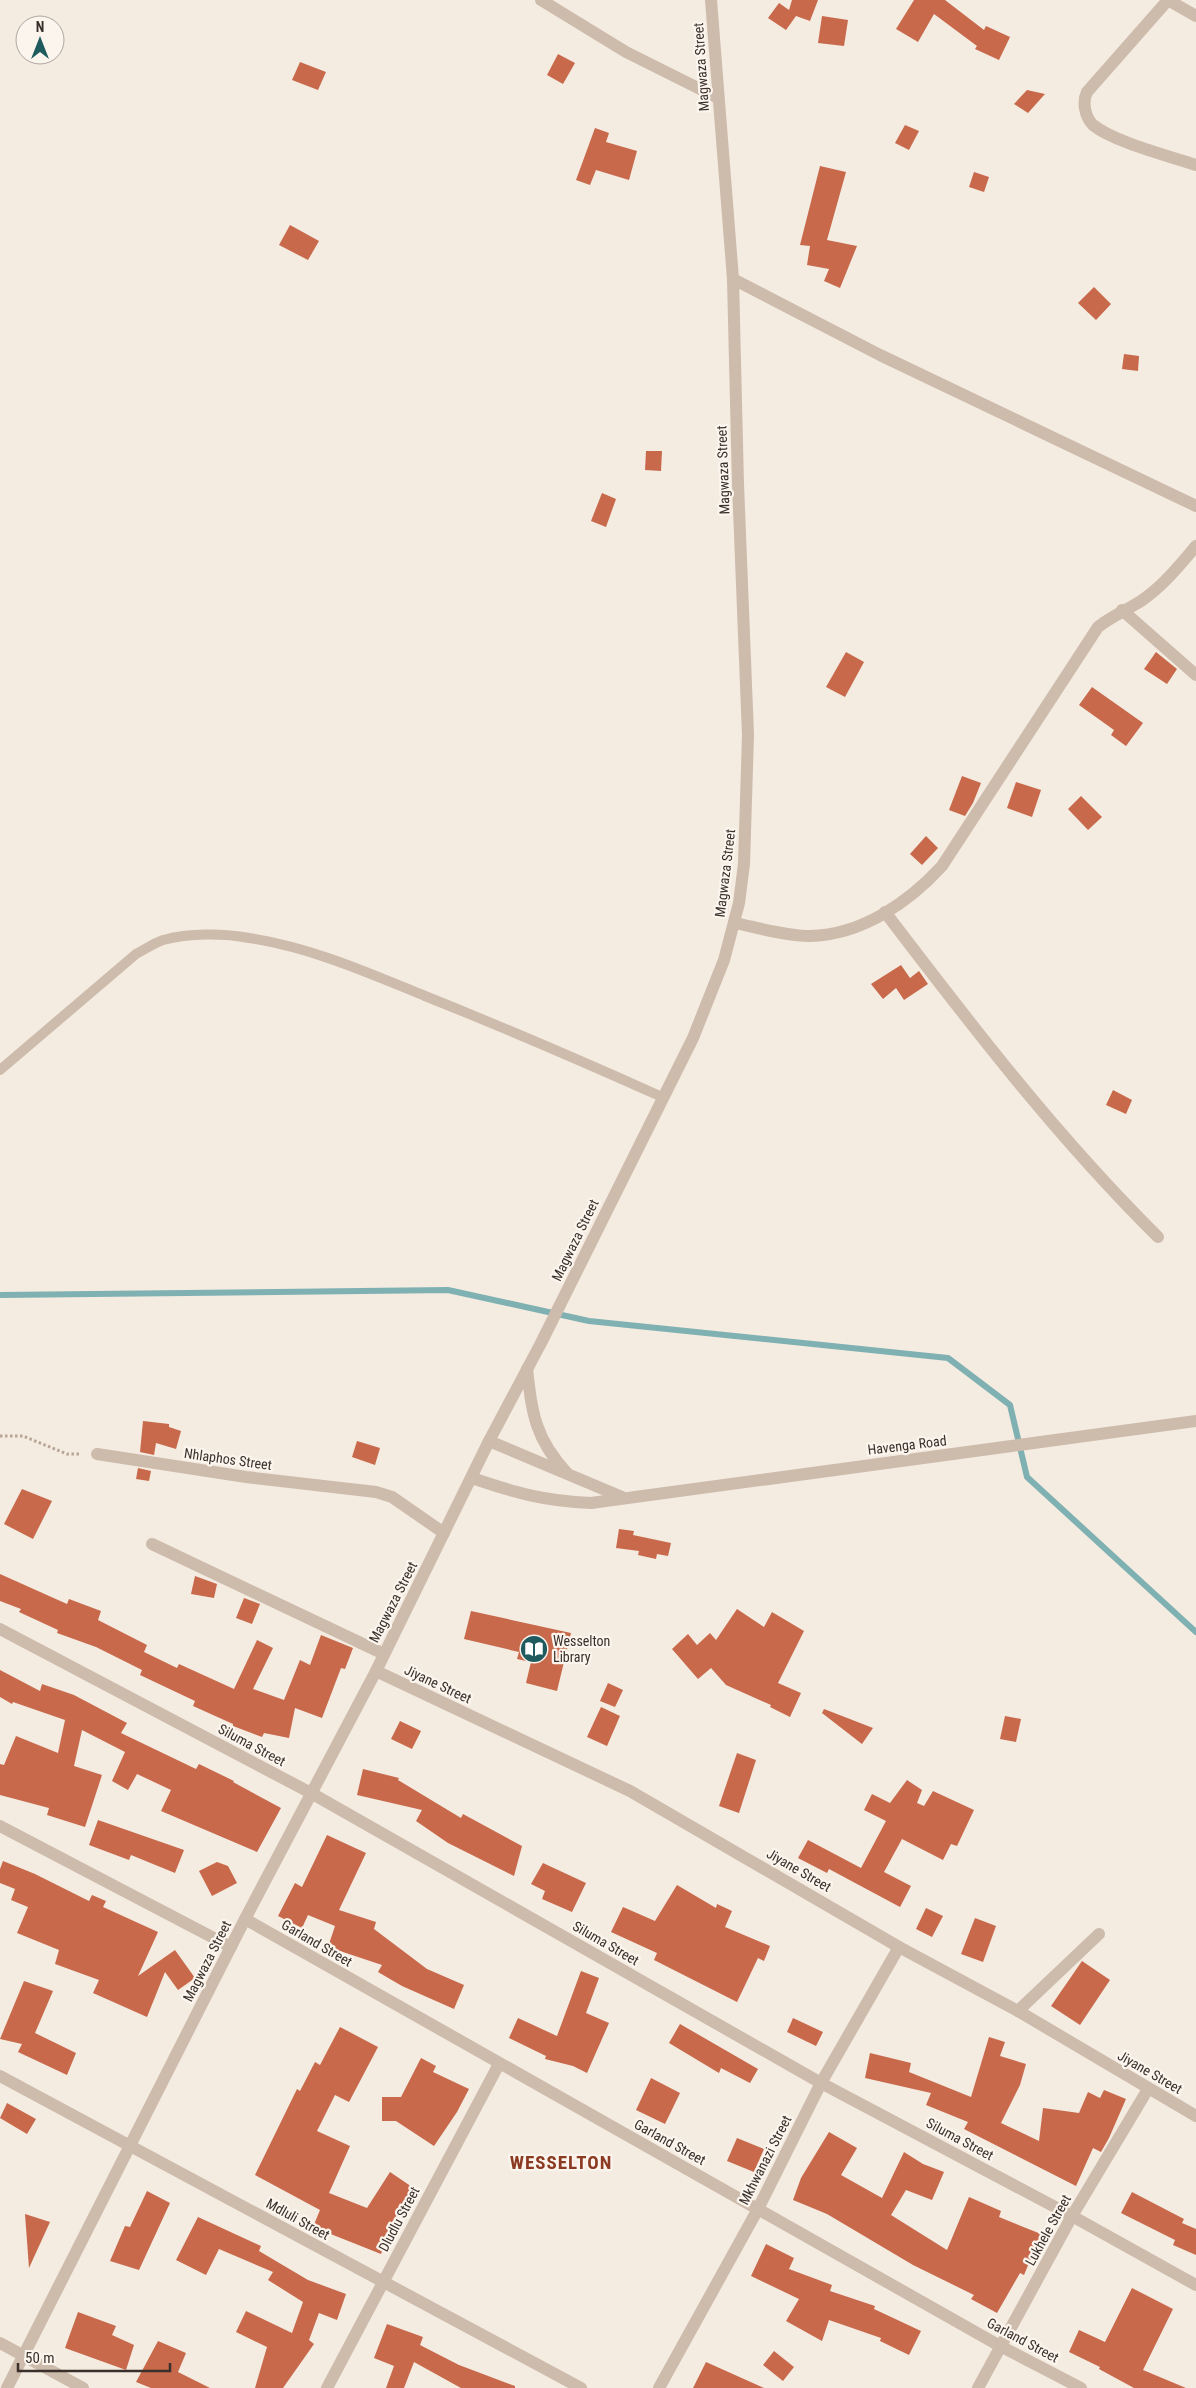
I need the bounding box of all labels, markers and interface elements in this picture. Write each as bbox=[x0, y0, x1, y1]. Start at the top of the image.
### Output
north arrow bbox=[15, 15, 65, 65]
text: N bbox=[36, 19, 44, 35]
street label: Magwaza Street bbox=[690, 22, 712, 112]
street label: Magwaza Street bbox=[713, 425, 733, 515]
street label: Magwaza Street bbox=[712, 828, 738, 918]
street label: Magwaza Street bbox=[548, 1197, 602, 1283]
street label: Havenga Road bbox=[867, 1432, 947, 1458]
street label: Nhlaphos Street bbox=[183, 1445, 273, 1473]
street label: Magwaza Street bbox=[366, 1559, 420, 1645]
place label: Wesselton Library bbox=[553, 1633, 610, 1665]
library icon: Wesselton Library bbox=[519, 1634, 549, 1664]
street label: Jiyane Street bbox=[402, 1662, 474, 1706]
street label: Siluma Street bbox=[216, 1721, 288, 1769]
street label: Jiyane Street bbox=[764, 1845, 834, 1895]
street label: Garland Street bbox=[279, 1916, 355, 1970]
street label: Magwaza Street bbox=[180, 1918, 234, 2004]
street label: Siluma Street bbox=[570, 1918, 642, 1968]
street label: Jiyane Street bbox=[1115, 2047, 1185, 2097]
street label: Mkhwanazi Street bbox=[736, 2113, 794, 2207]
street label: Siluma Street bbox=[924, 2115, 996, 2163]
street label: Garland Street bbox=[632, 2116, 708, 2168]
district label: WESSELTON bbox=[510, 2151, 612, 2174]
street label: Dludlu Street bbox=[375, 2184, 423, 2254]
street label: Lukhele Street bbox=[1022, 2192, 1074, 2268]
street label: Mdluli Street bbox=[264, 2195, 332, 2243]
street label: Garland Street bbox=[984, 2314, 1062, 2366]
scale bar bbox=[18, 2340, 170, 2372]
text: 50 m bbox=[25, 2349, 55, 2367]

